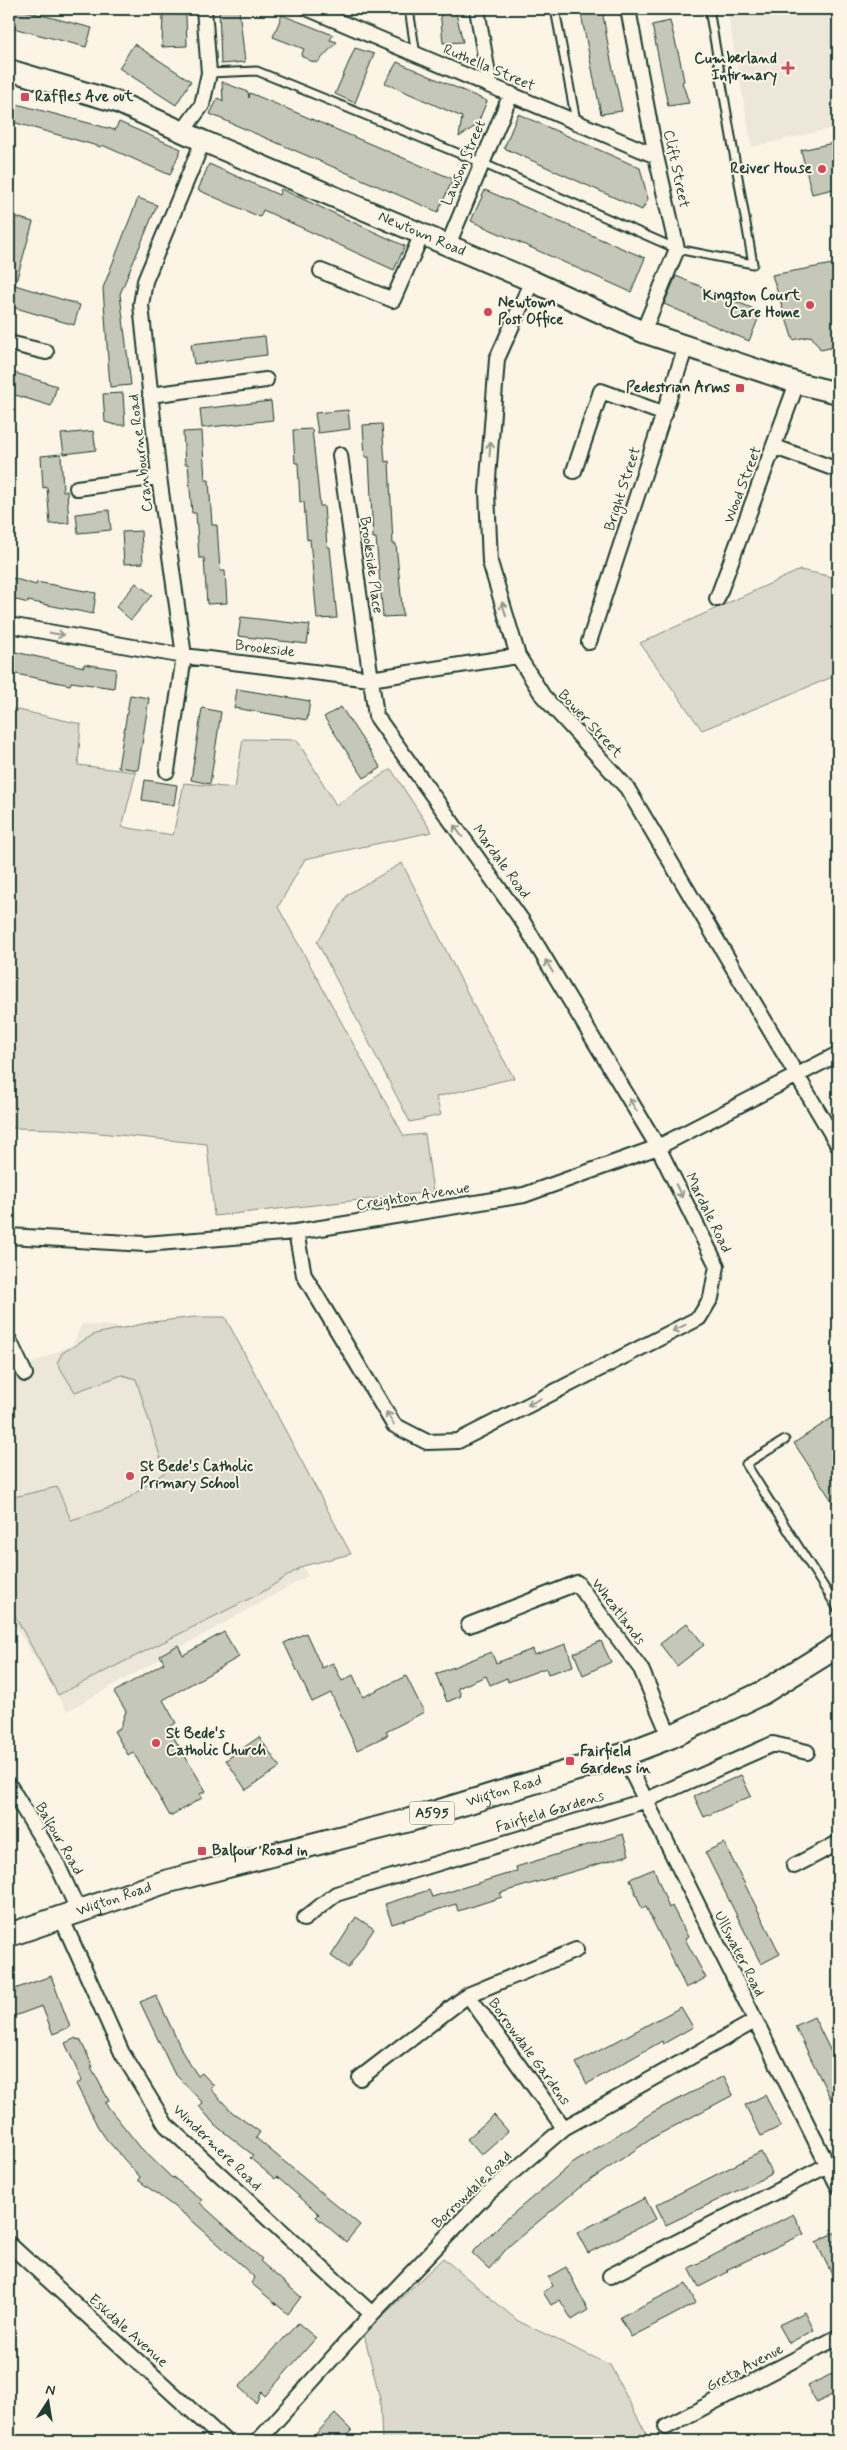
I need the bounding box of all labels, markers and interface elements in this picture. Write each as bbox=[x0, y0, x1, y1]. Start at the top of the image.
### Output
street label: Ruthella Street bbox=[440, 40, 538, 96]
place label: Cumberland Infirmary bbox=[694, 49, 777, 86]
marker: Cumberland Infirmary bbox=[781, 61, 795, 75]
place label: Raffles Ave out bbox=[35, 87, 134, 107]
marker: Raffles Ave out bbox=[19, 91, 31, 103]
street label: Lawson Street bbox=[437, 117, 491, 209]
street label: Clift Street bbox=[658, 128, 694, 210]
place label: Reiver House bbox=[730, 159, 813, 179]
marker: Reiver House bbox=[816, 163, 828, 175]
street label: Newtown Road bbox=[375, 207, 469, 262]
place label: Kingston Court Care Home bbox=[703, 286, 801, 323]
place label: Newtown Post Office bbox=[498, 293, 564, 330]
marker: Kingston Court Care Home bbox=[804, 299, 816, 311]
marker: Newtown Post Office bbox=[482, 306, 494, 318]
place label: Pedestrian Arms bbox=[626, 378, 730, 398]
marker: Pedestrian Arms bbox=[734, 382, 746, 394]
street label: Cranbourne Road bbox=[124, 393, 158, 513]
one-way arrow bbox=[485, 441, 495, 457]
street label: Bright Street bbox=[600, 444, 647, 534]
street label: Wood Street bbox=[719, 444, 767, 526]
street label: Brookside Place bbox=[354, 515, 388, 615]
one-way arrow bbox=[498, 601, 508, 617]
one-way arrow bbox=[48, 629, 64, 639]
street label: Brookside bbox=[234, 635, 296, 663]
street label: Bower Street bbox=[553, 686, 627, 763]
street label: Mardale Road bbox=[467, 821, 535, 903]
one-way arrow bbox=[453, 825, 464, 838]
one-way arrow bbox=[544, 959, 554, 973]
one-way arrow bbox=[627, 1099, 637, 1113]
street label: Mardale Road bbox=[680, 1170, 736, 1256]
street label: Creighton Avenue bbox=[355, 1178, 472, 1216]
one-way arrow bbox=[674, 1183, 684, 1198]
one-way arrow bbox=[672, 1324, 687, 1333]
one-way arrow bbox=[527, 1398, 542, 1407]
one-way arrow bbox=[384, 1411, 394, 1425]
place label: St Bede's Catholic Primary School bbox=[140, 1457, 253, 1494]
marker: St Bede's Catholic Primary School bbox=[124, 1470, 136, 1482]
street label: Wheatlands bbox=[586, 1575, 650, 1650]
place label: St Bede's Catholic Church bbox=[166, 1724, 266, 1761]
marker: St Bede's Catholic Church bbox=[150, 1737, 162, 1749]
place label: Fairfield Gardens in bbox=[580, 1741, 651, 1779]
marker: Fairfield Gardens in bbox=[564, 1755, 576, 1767]
street label: Wigton Road bbox=[464, 1770, 545, 1812]
street label: Fairfield Gardens bbox=[493, 1786, 607, 1838]
street label: Balfour Road bbox=[28, 1799, 88, 1880]
road number: A595 bbox=[410, 1802, 454, 1825]
place label: Balfour Road in bbox=[212, 1841, 308, 1863]
marker: Balfour Road in bbox=[196, 1845, 208, 1857]
street label: Wigton Road bbox=[74, 1877, 154, 1921]
street label: Ullswater Road bbox=[709, 1908, 769, 2000]
street label: Borrowdale Gardens bbox=[483, 1994, 575, 2110]
street label: Windermere Road bbox=[168, 2100, 266, 2196]
street label: Borrowdale Road bbox=[428, 2147, 516, 2233]
street label: Eskdale Avenue bbox=[84, 2290, 172, 2372]
street label: Greta Avenue bbox=[703, 2339, 787, 2397]
north arrow bbox=[22, 2378, 72, 2428]
text: N bbox=[44, 2380, 57, 2400]

